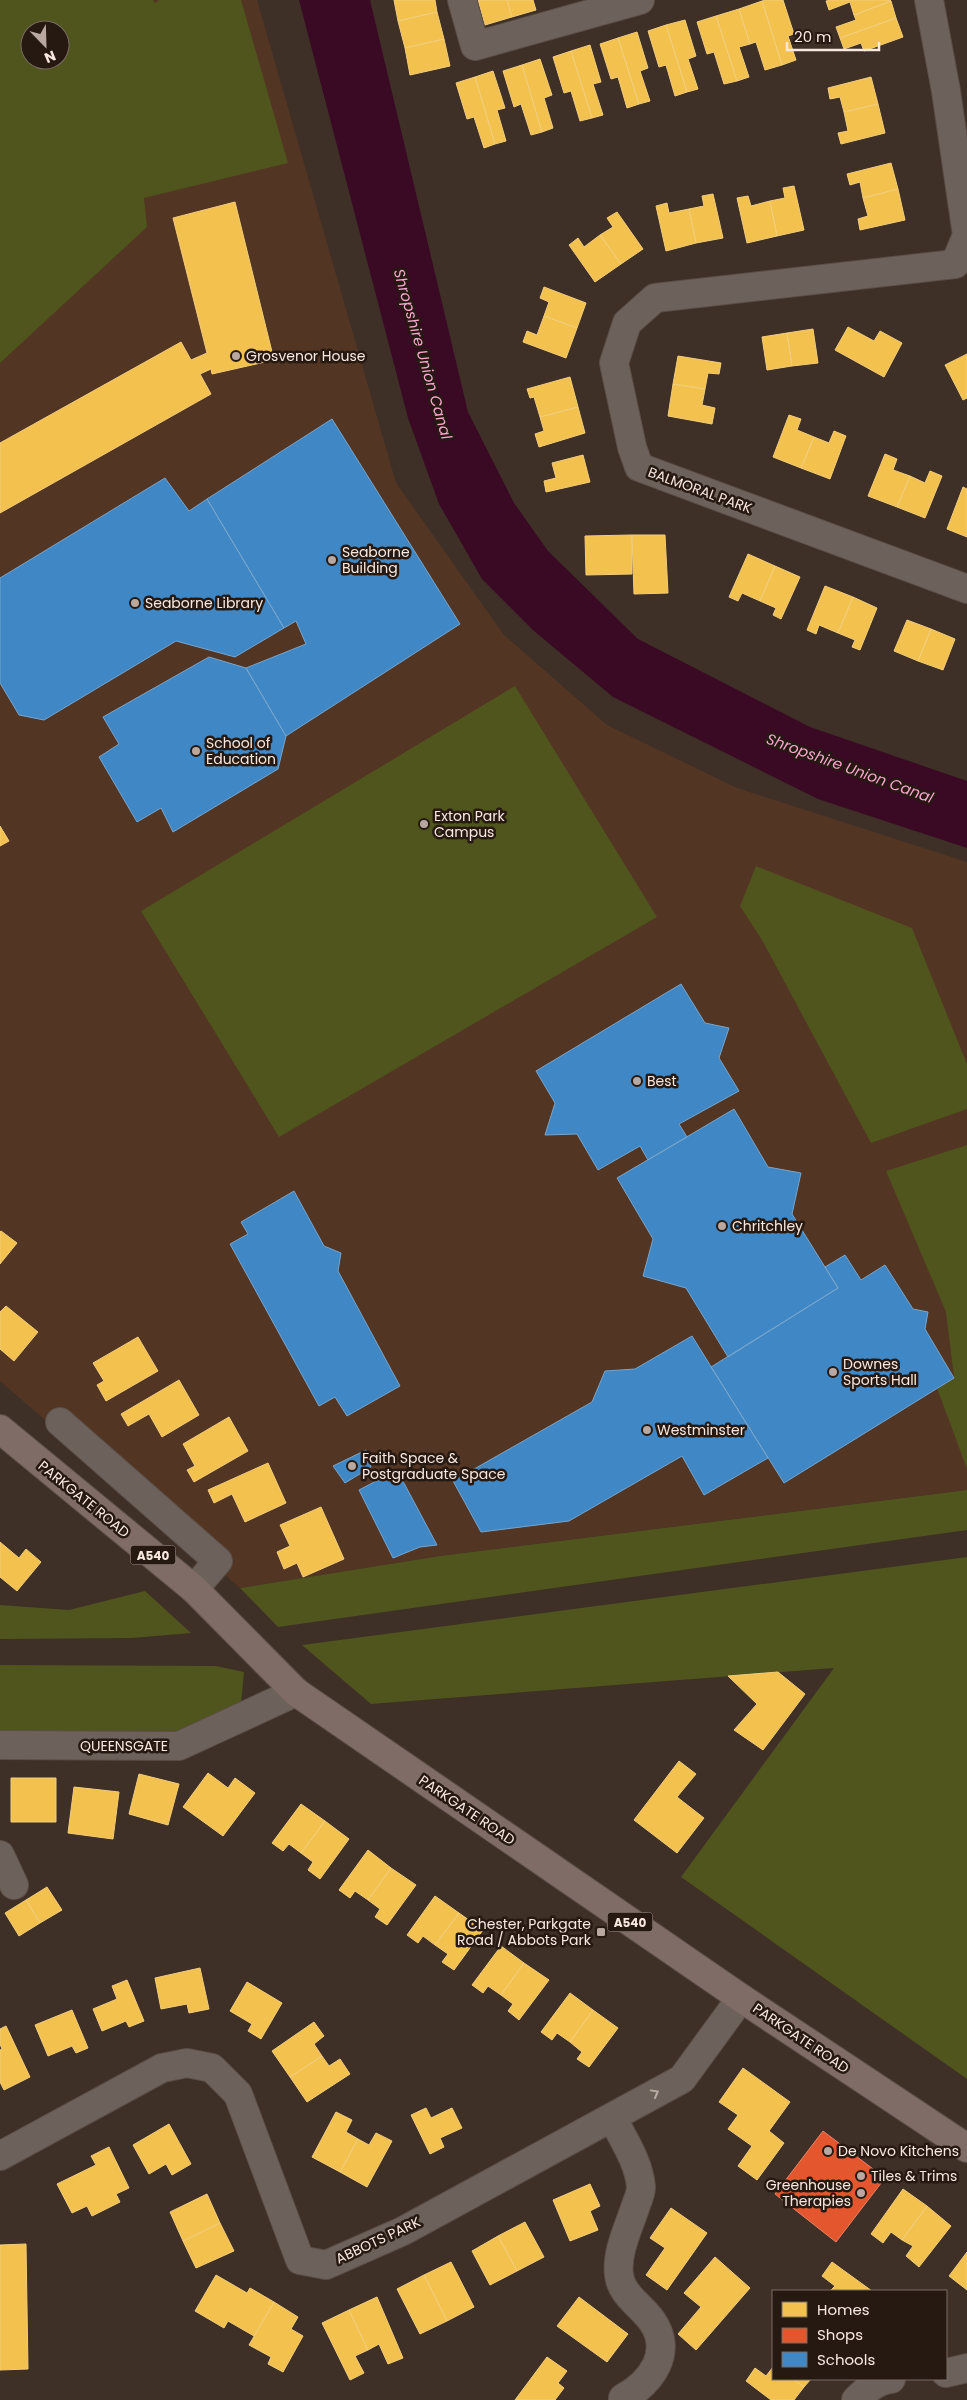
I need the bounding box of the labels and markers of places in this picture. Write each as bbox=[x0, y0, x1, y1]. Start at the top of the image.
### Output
place label: Grosvenor House bbox=[246, 346, 366, 366]
marker: Grosvenor House bbox=[230, 350, 242, 362]
place label: Seaborne Building bbox=[342, 542, 410, 578]
marker: Seaborne Building bbox=[326, 554, 338, 566]
place label: Seaborne Library bbox=[145, 593, 263, 613]
marker: Seaborne Library bbox=[129, 597, 141, 609]
place label: School of Education bbox=[206, 733, 276, 769]
marker: School of Education bbox=[190, 745, 202, 757]
place label: Exton Park Campus bbox=[434, 806, 505, 842]
marker: Exton Park Campus bbox=[418, 818, 430, 830]
place label: Best bbox=[647, 1071, 677, 1091]
marker: Best bbox=[631, 1075, 643, 1087]
place label: Chritchley bbox=[732, 1216, 803, 1236]
marker: Chritchley bbox=[716, 1220, 728, 1232]
place label: Downes Sports Hall bbox=[843, 1354, 917, 1390]
marker: Downes Sports Hall bbox=[827, 1366, 839, 1378]
place label: Westminster bbox=[657, 1420, 745, 1440]
marker: Westminster bbox=[641, 1424, 653, 1436]
place label: Faith Space & Postgraduate Space bbox=[362, 1448, 506, 1484]
marker: Faith Space & Postgraduate Space bbox=[346, 1460, 358, 1472]
place label: Chester, Parkgate Road / Abbots Park bbox=[457, 1914, 592, 1950]
marker: Chester, Parkgate Road / Abbots Park bbox=[595, 1926, 607, 1938]
place label: De Novo Kitchens bbox=[838, 2141, 959, 2161]
marker: De Novo Kitchens bbox=[822, 2145, 834, 2157]
place label: Tiles & Trims bbox=[871, 2166, 957, 2186]
marker: Tiles & Trims bbox=[855, 2170, 867, 2182]
place label: Greenhouse Therapies bbox=[766, 2175, 851, 2211]
marker: Greenhouse Therapies bbox=[855, 2187, 867, 2199]

